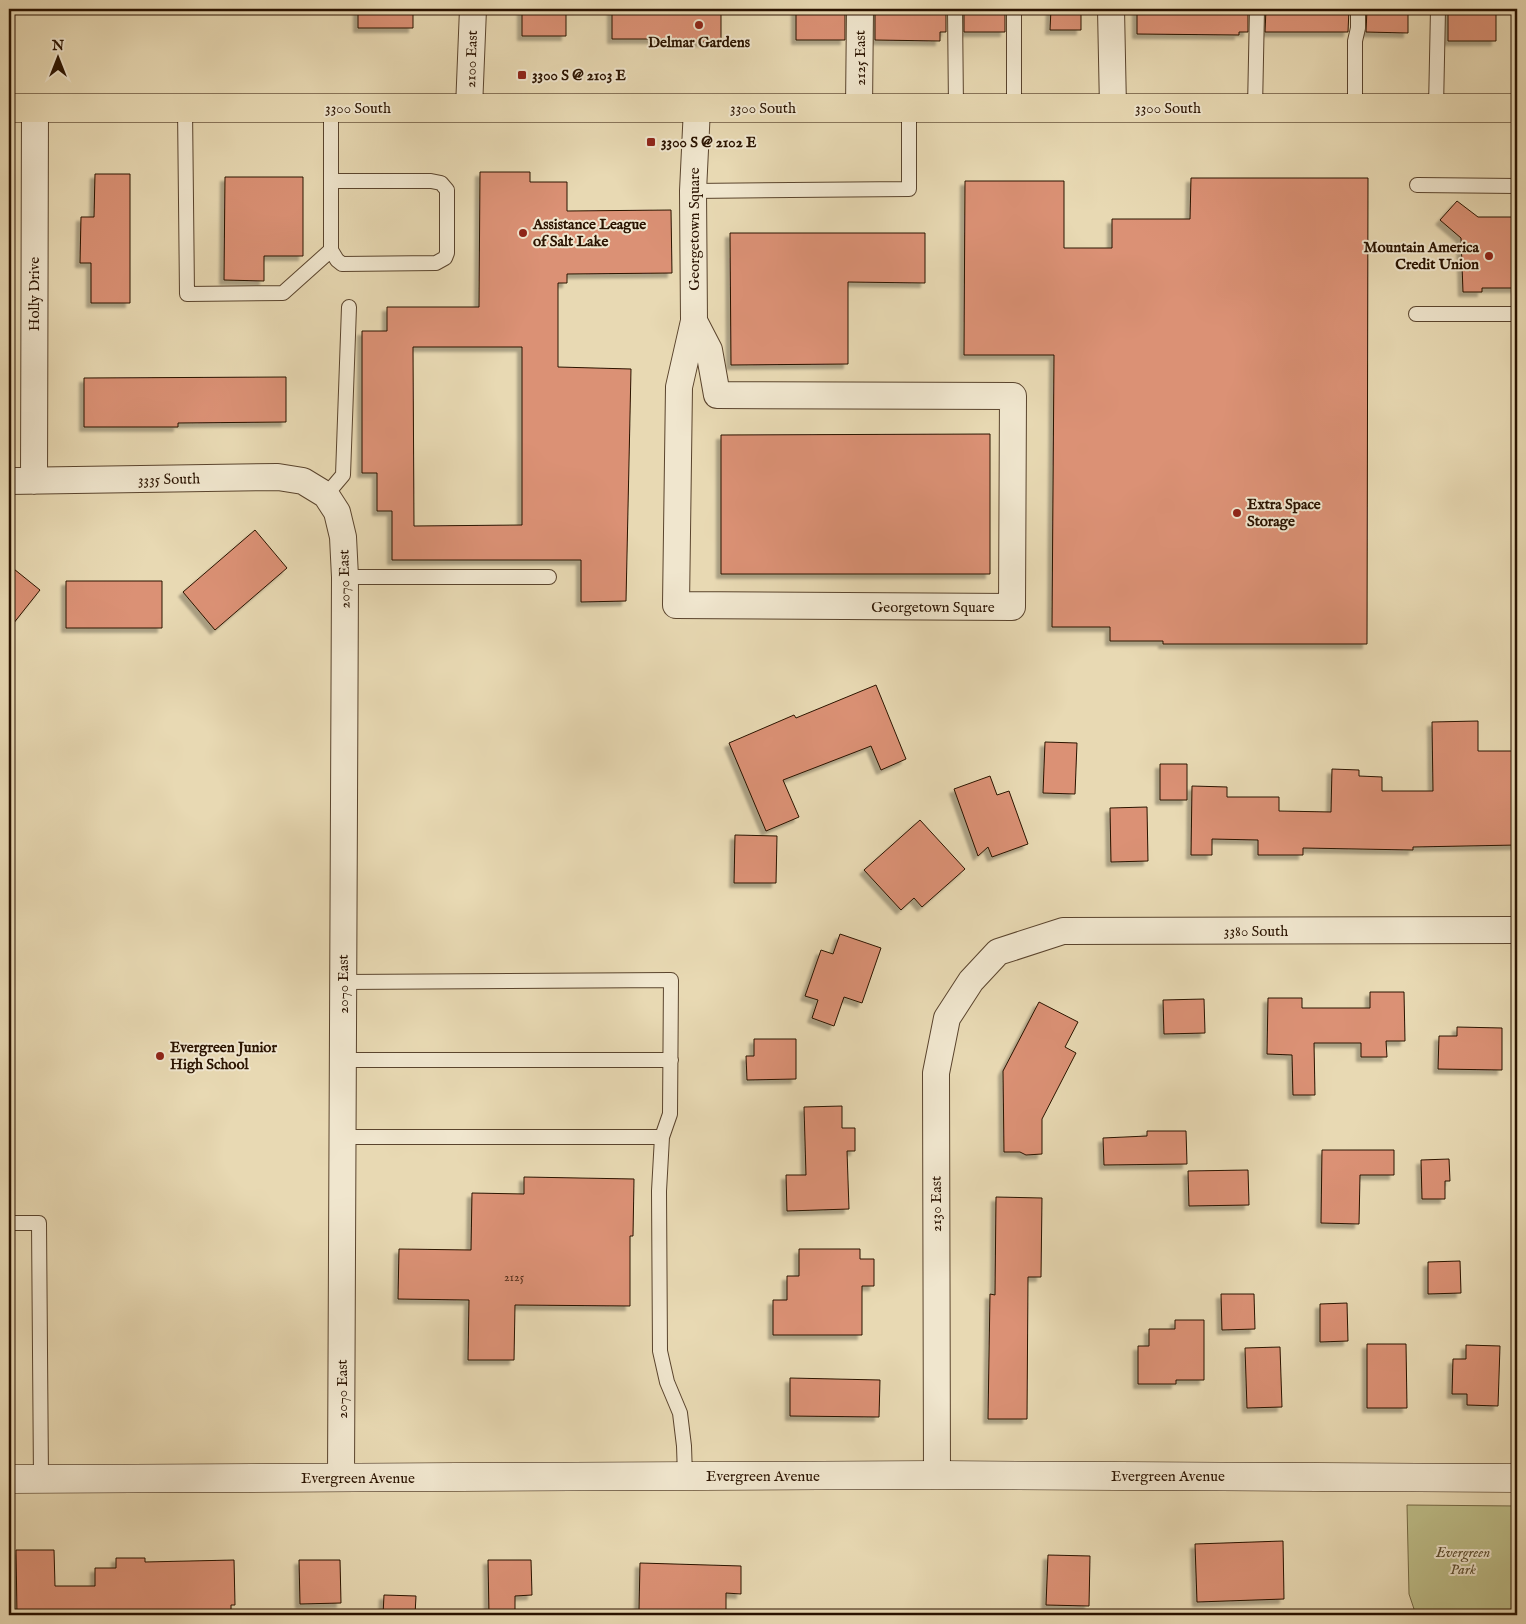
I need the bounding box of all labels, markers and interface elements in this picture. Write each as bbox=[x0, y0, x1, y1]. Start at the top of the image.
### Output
marker: Delmar Gardens bbox=[693, 19, 705, 31]
street label: 2100 East bbox=[461, 30, 482, 88]
street label: 2125 East bbox=[851, 30, 870, 86]
north arrow bbox=[32, 32, 82, 82]
place label: Delmar Gardens bbox=[648, 33, 751, 52]
text: N bbox=[51, 37, 64, 55]
place label: 3300 S @ 2103 E bbox=[532, 66, 627, 85]
marker: 3300 S @ 2103 E bbox=[516, 69, 528, 81]
street label: 3300 South bbox=[325, 99, 391, 118]
street label: 3300 South bbox=[730, 99, 796, 118]
street label: 3300 South bbox=[1135, 99, 1201, 118]
place label: 3300 S @ 2102 E bbox=[661, 133, 757, 152]
marker: 3300 S @ 2102 E bbox=[645, 136, 657, 148]
street label: Georgetown Square bbox=[685, 167, 704, 291]
place label: Assistance League of Salt Lake bbox=[532, 215, 646, 251]
marker: Assistance League of Salt Lake bbox=[517, 227, 529, 239]
place label: Mountain America Credit Union bbox=[1363, 238, 1480, 274]
marker: Mountain America Credit Union bbox=[1483, 250, 1495, 262]
street label: Holly Drive bbox=[25, 257, 44, 331]
street label: 3335 South bbox=[138, 469, 200, 490]
place label: Extra Space Storage bbox=[1247, 495, 1321, 531]
marker: Extra Space Storage bbox=[1231, 507, 1243, 519]
street label: 2070 East bbox=[334, 549, 355, 609]
street label: Georgetown Square bbox=[871, 598, 995, 617]
street label: 3380 South bbox=[1224, 922, 1288, 941]
street label: 2070 East bbox=[334, 954, 353, 1014]
place label: Evergreen Junior High School bbox=[170, 1038, 277, 1074]
marker: Evergreen Junior High School bbox=[154, 1050, 166, 1062]
street label: 2130 East bbox=[927, 1176, 946, 1232]
house number: 2125 bbox=[504, 1270, 525, 1285]
street label: 2070 East bbox=[333, 1359, 352, 1419]
street label: Evergreen Avenue bbox=[706, 1467, 820, 1486]
street label: Evergreen Avenue bbox=[1111, 1467, 1225, 1486]
street label: Evergreen Avenue bbox=[301, 1469, 415, 1488]
park label: Evergreen Park bbox=[1435, 1543, 1490, 1579]

